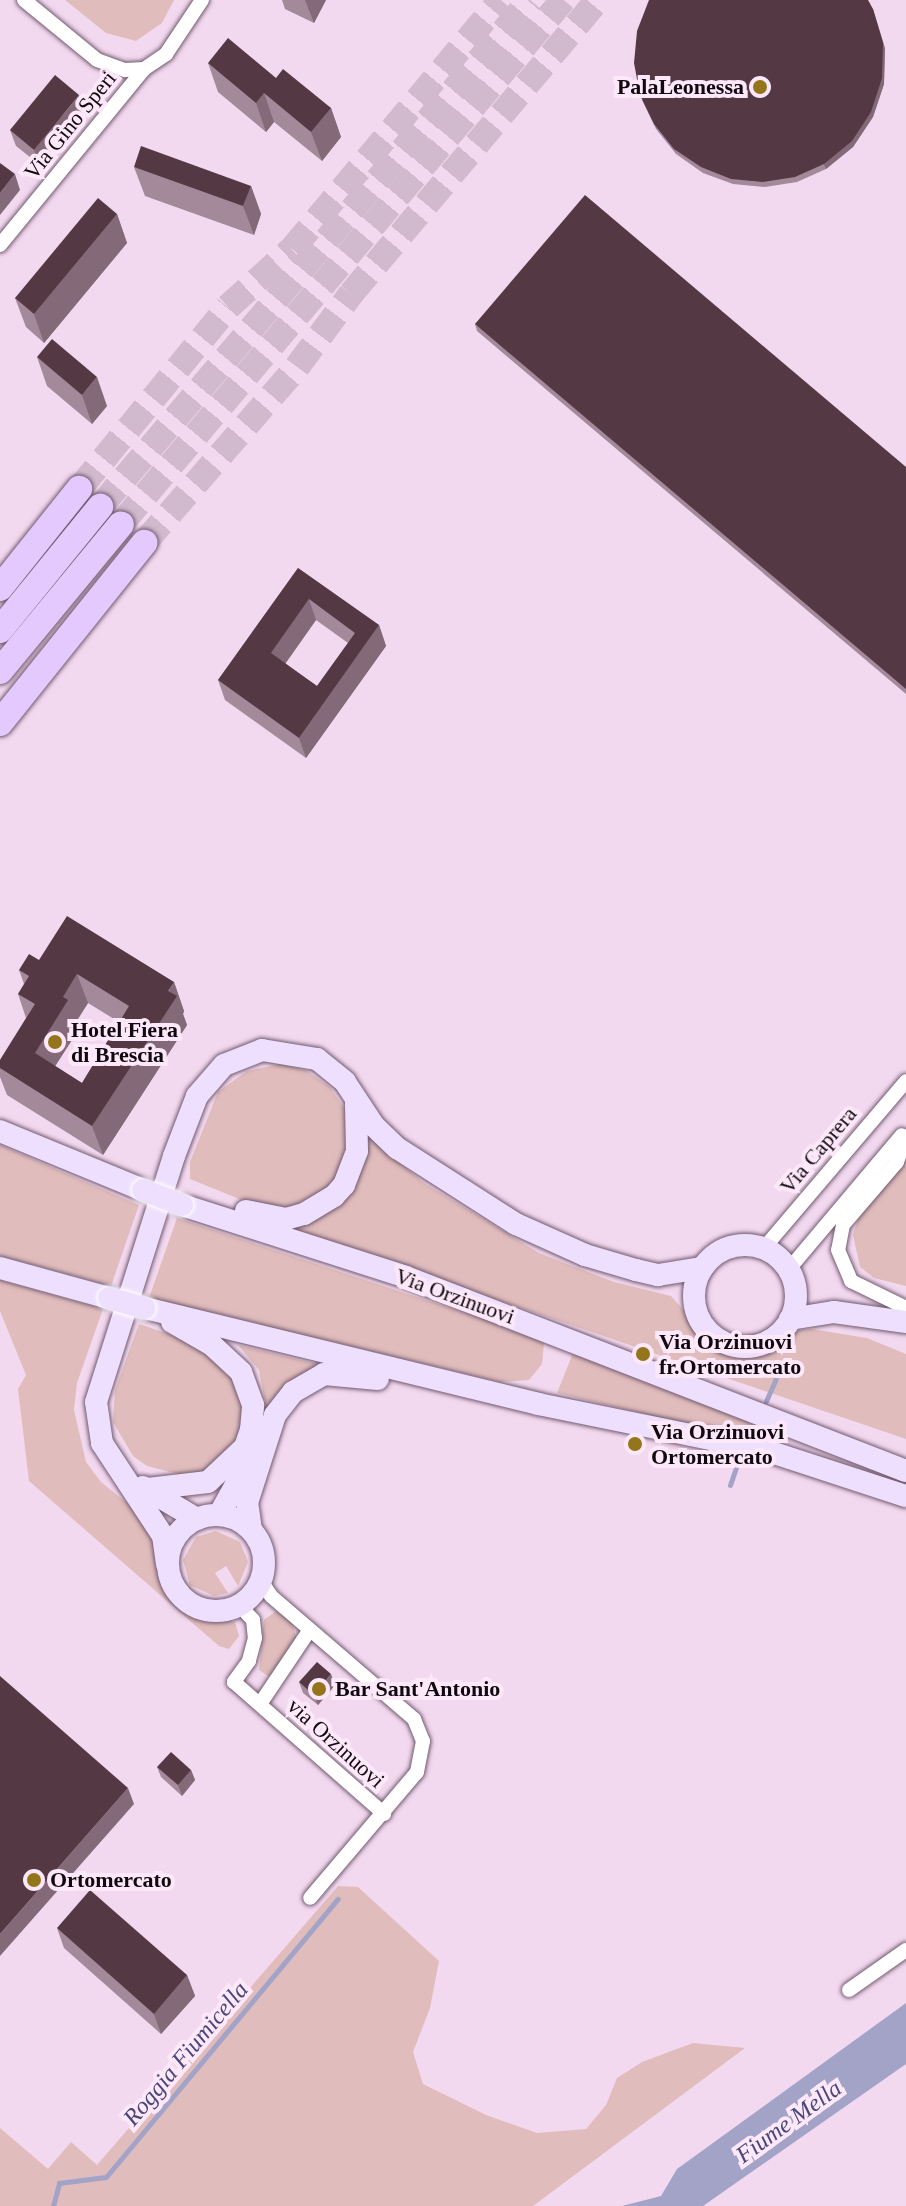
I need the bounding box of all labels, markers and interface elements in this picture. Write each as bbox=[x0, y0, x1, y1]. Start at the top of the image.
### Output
street label: Via Gino Speri bbox=[18, 65, 122, 185]
place label: PalaLeonessa bbox=[617, 74, 744, 100]
marker: PalaLeonessa bbox=[751, 78, 769, 96]
place label: Hotel Fiera di Brescia bbox=[71, 1016, 178, 1068]
marker: Hotel Fiera di Brescia bbox=[46, 1033, 64, 1051]
street label: Via Caprera bbox=[774, 1101, 862, 1199]
street label: Via Orzinuovi bbox=[392, 1262, 518, 1330]
place label: Via Orzinuovi fr.Ortomercato bbox=[659, 1328, 801, 1380]
marker: Via Orzinuovi fr.Ortomercato bbox=[634, 1345, 652, 1363]
place label: Via Orzinuovi Ortomercato bbox=[651, 1418, 784, 1470]
marker: Via Orzinuovi Ortomercato bbox=[626, 1435, 644, 1453]
place label: Bar Sant'Antonio bbox=[335, 1676, 501, 1702]
marker: Bar Sant'Antonio bbox=[310, 1680, 328, 1698]
street label: via Orzinuovi bbox=[282, 1693, 390, 1793]
place label: Ortomercato bbox=[50, 1867, 172, 1893]
marker: Ortomercato bbox=[25, 1871, 43, 1889]
water label: Roggia Fiumicella bbox=[117, 1976, 255, 2132]
water label: Fiume Mella bbox=[731, 2074, 847, 2170]

